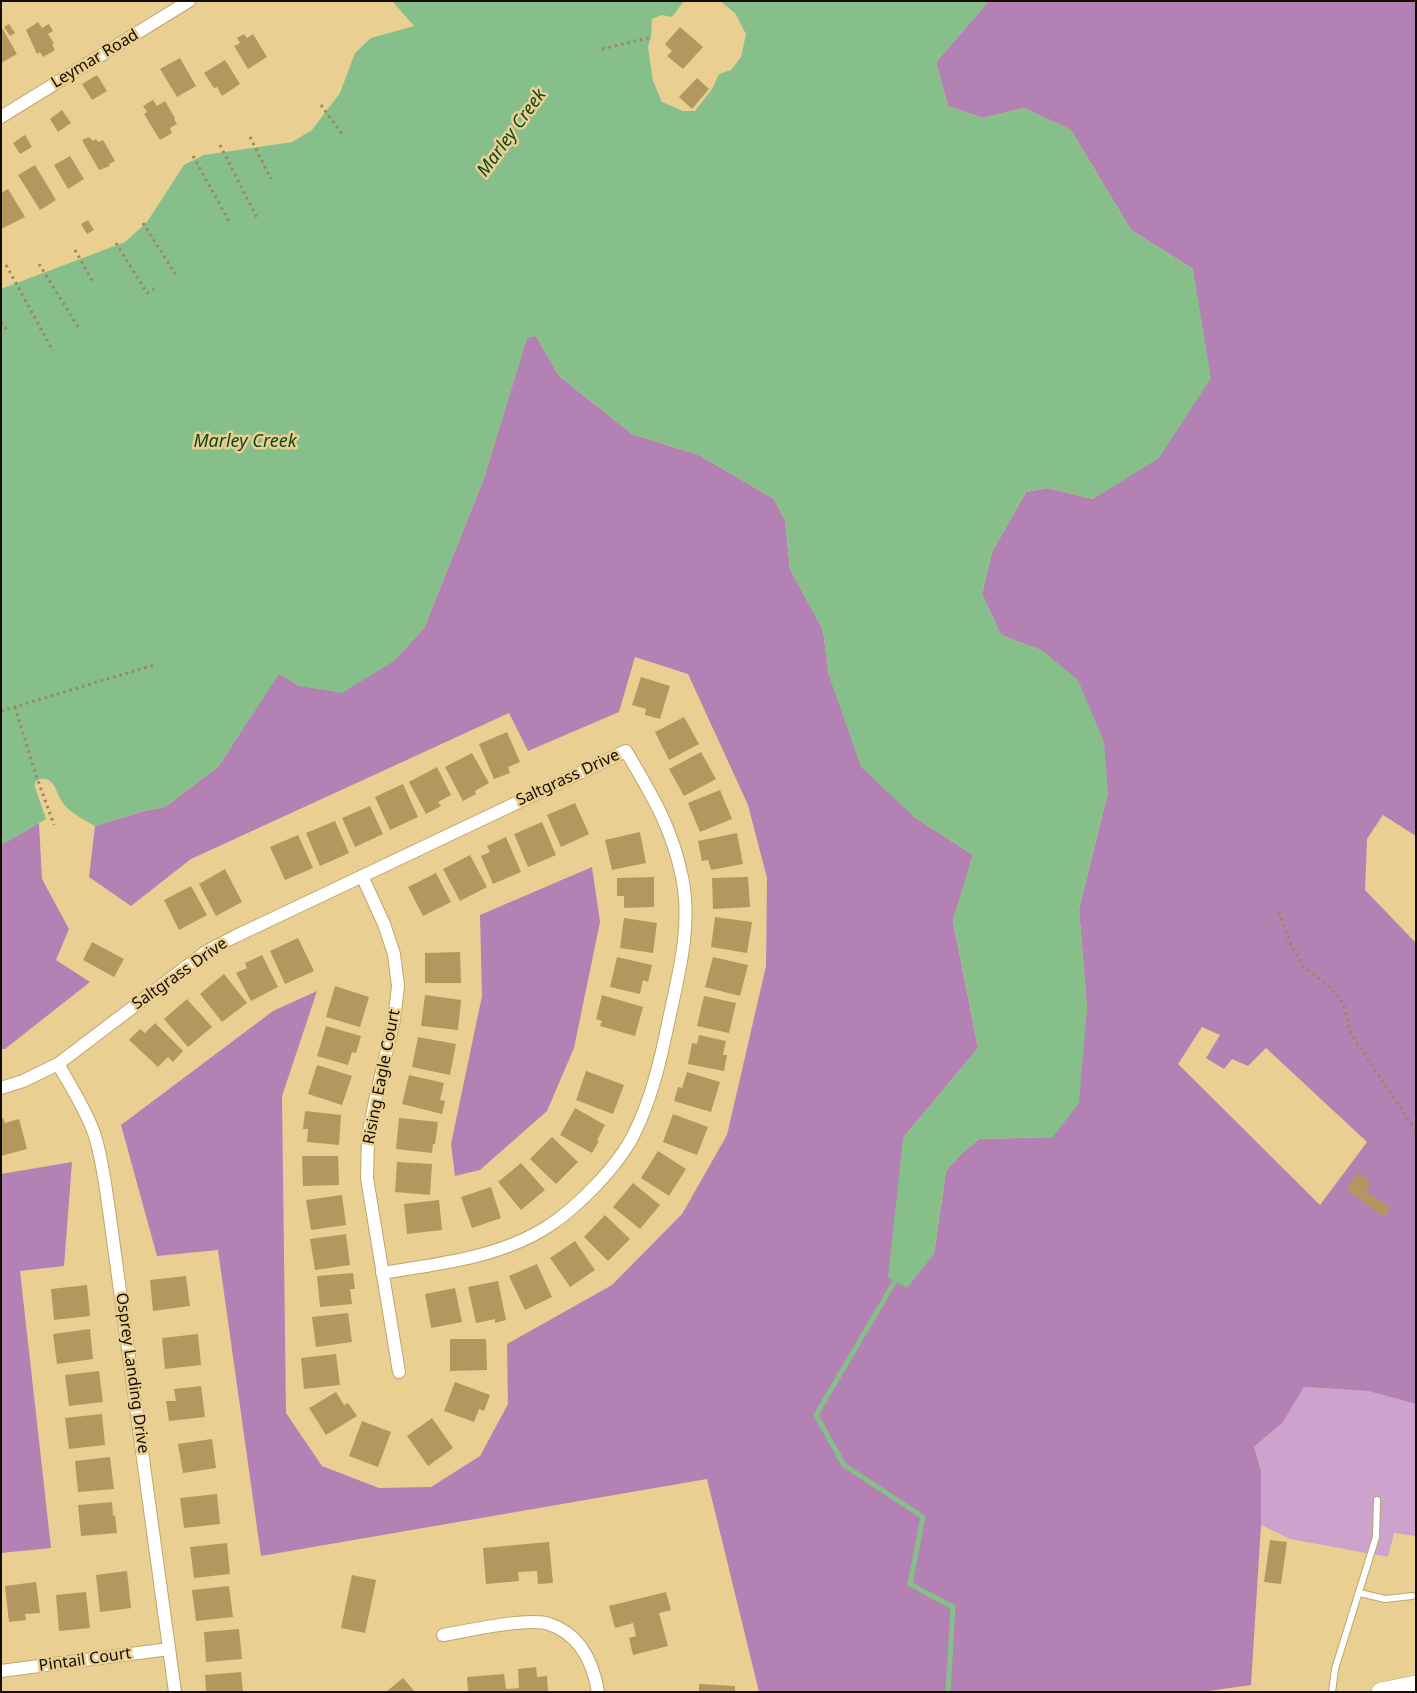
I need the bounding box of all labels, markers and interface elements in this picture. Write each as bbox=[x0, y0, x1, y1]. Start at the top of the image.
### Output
street label: Leymar Road bbox=[48, 25, 142, 93]
water label: Marley Creek bbox=[473, 85, 551, 181]
water label: Marley Creek bbox=[193, 431, 297, 453]
street label: Saltgrass Drive bbox=[513, 746, 623, 810]
street label: Saltgrass Drive bbox=[129, 934, 231, 1014]
street label: Rising Eagle Court bbox=[360, 1008, 404, 1146]
street label: Osprey Landing Drive bbox=[111, 1291, 153, 1455]
street label: Pintail Court bbox=[38, 1644, 132, 1676]

